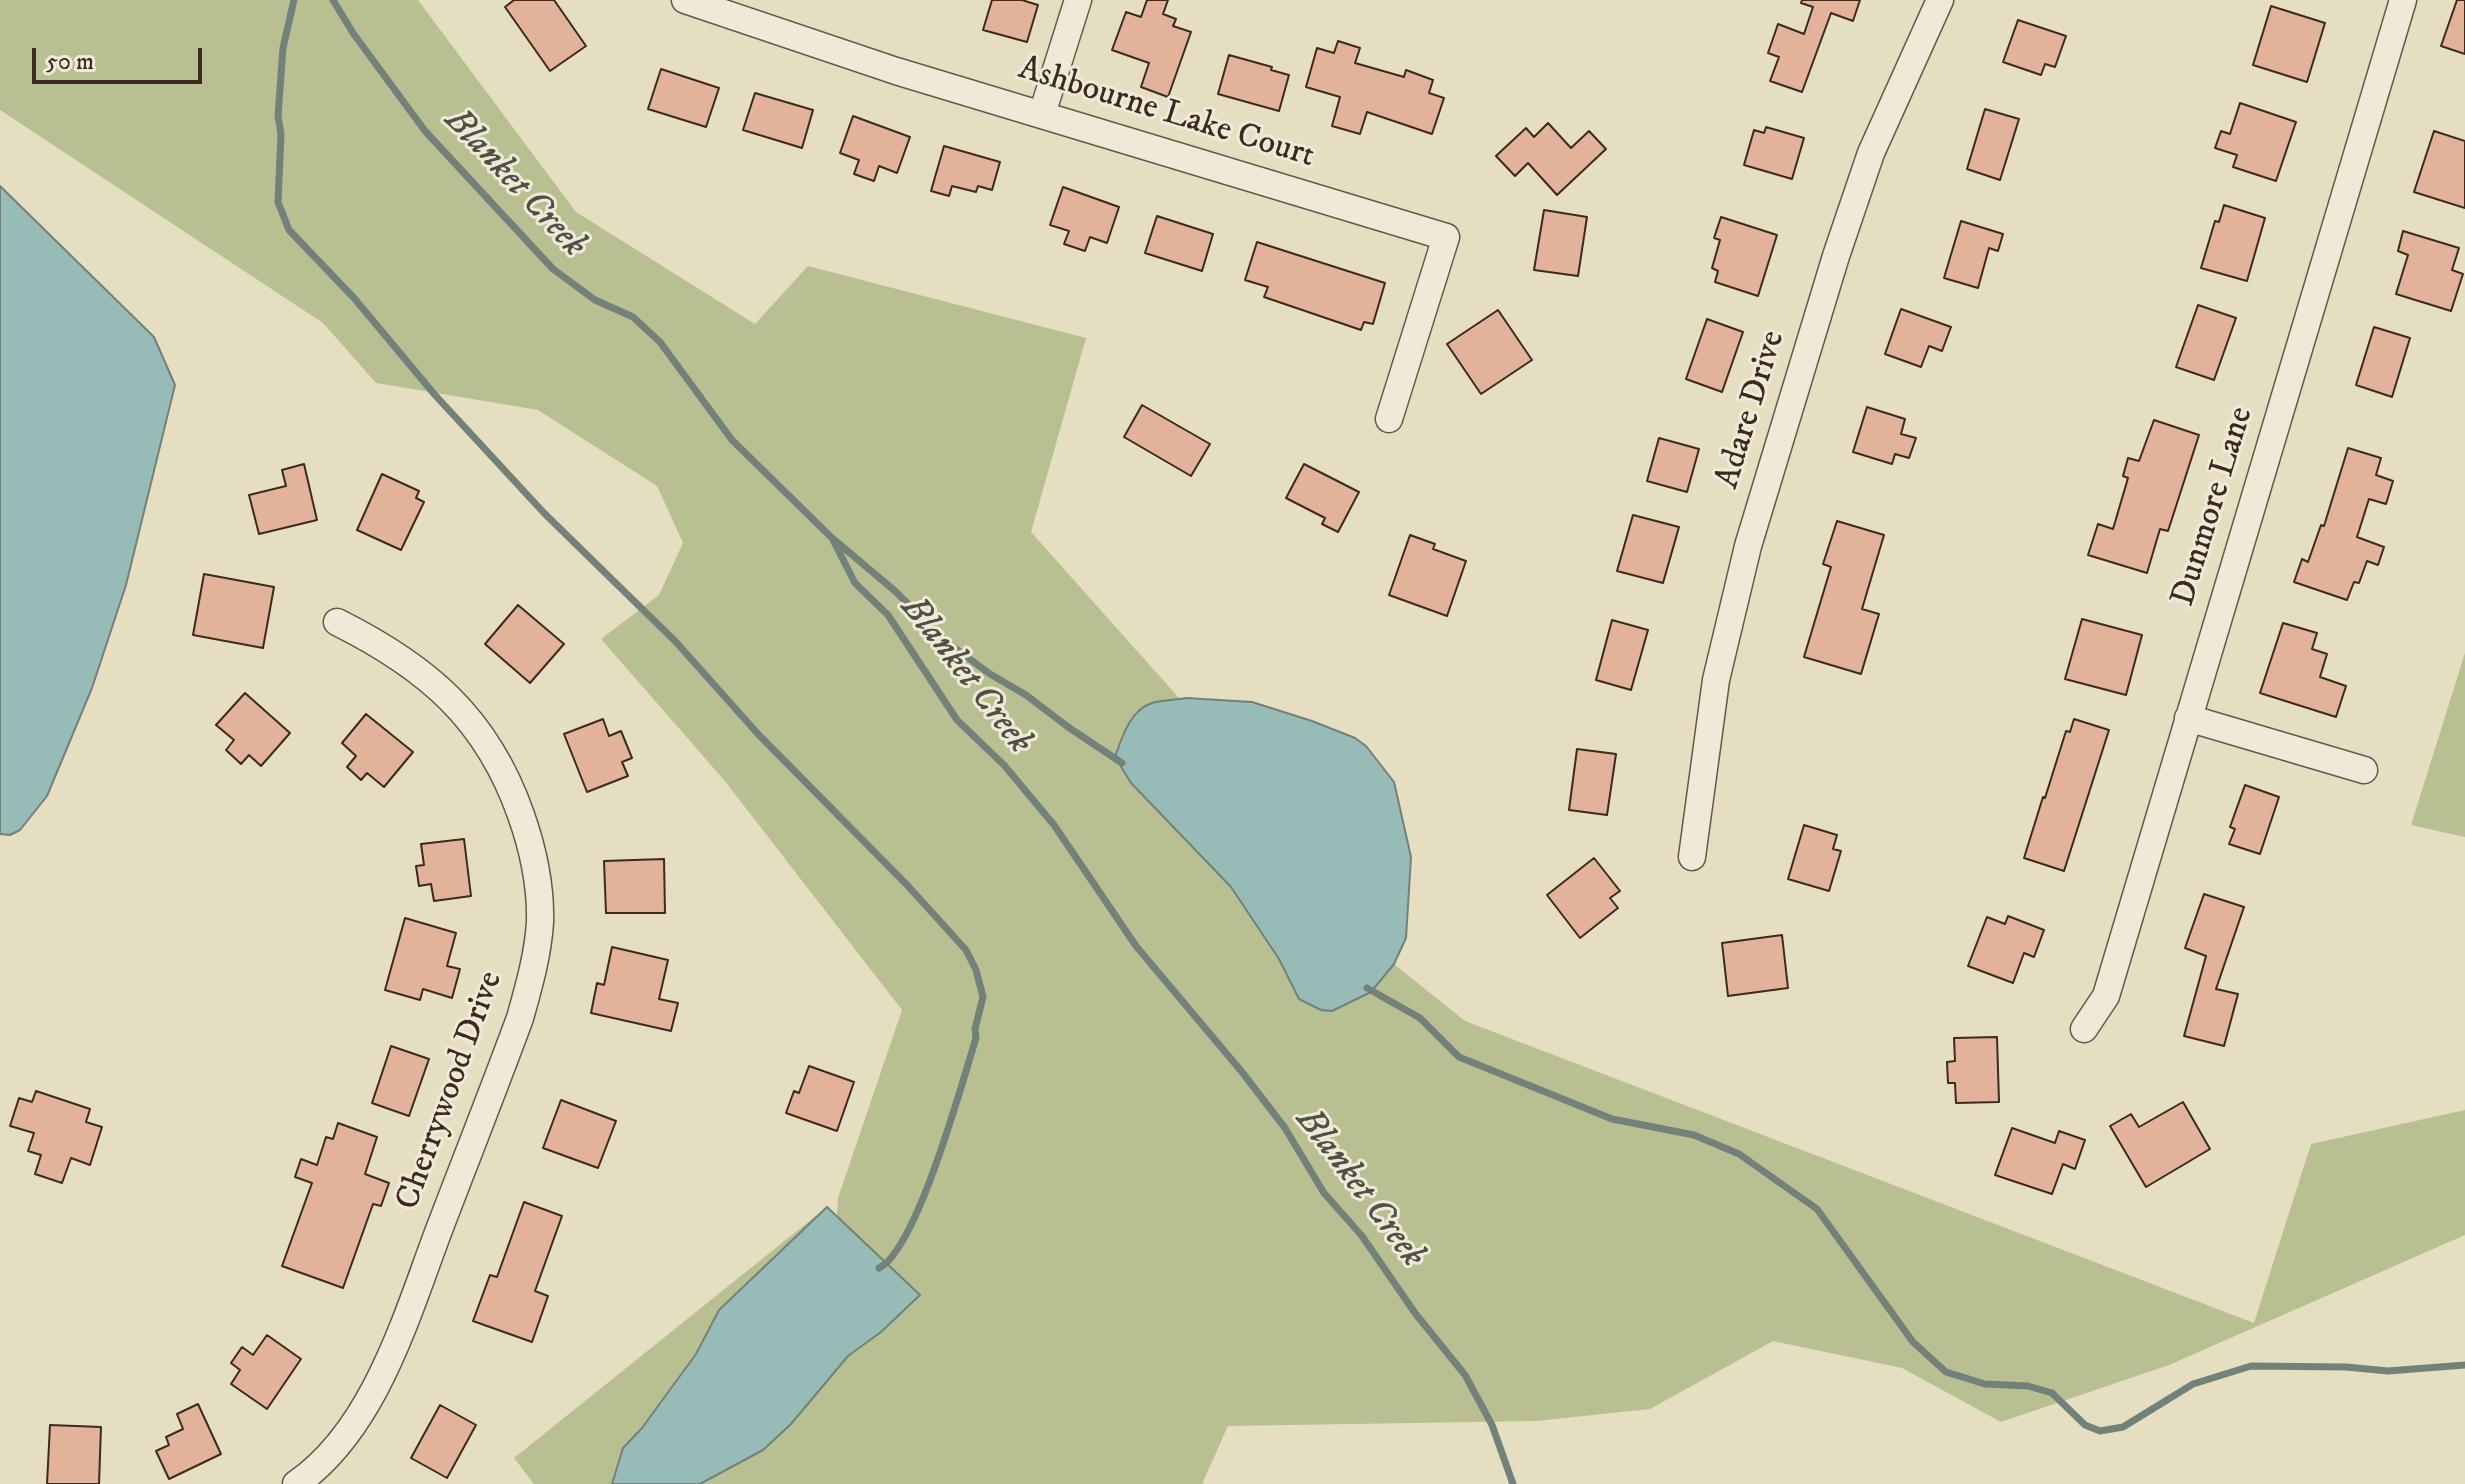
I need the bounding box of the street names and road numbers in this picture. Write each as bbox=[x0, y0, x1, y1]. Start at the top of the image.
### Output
street label: Ashbourne Lake Court bbox=[1013, 50, 1319, 178]
street label: Adare Drive bbox=[1709, 326, 1795, 494]
street label: Dunmore Lane bbox=[2164, 403, 2264, 611]
street label: Cherrywood Drive bbox=[389, 966, 513, 1216]

